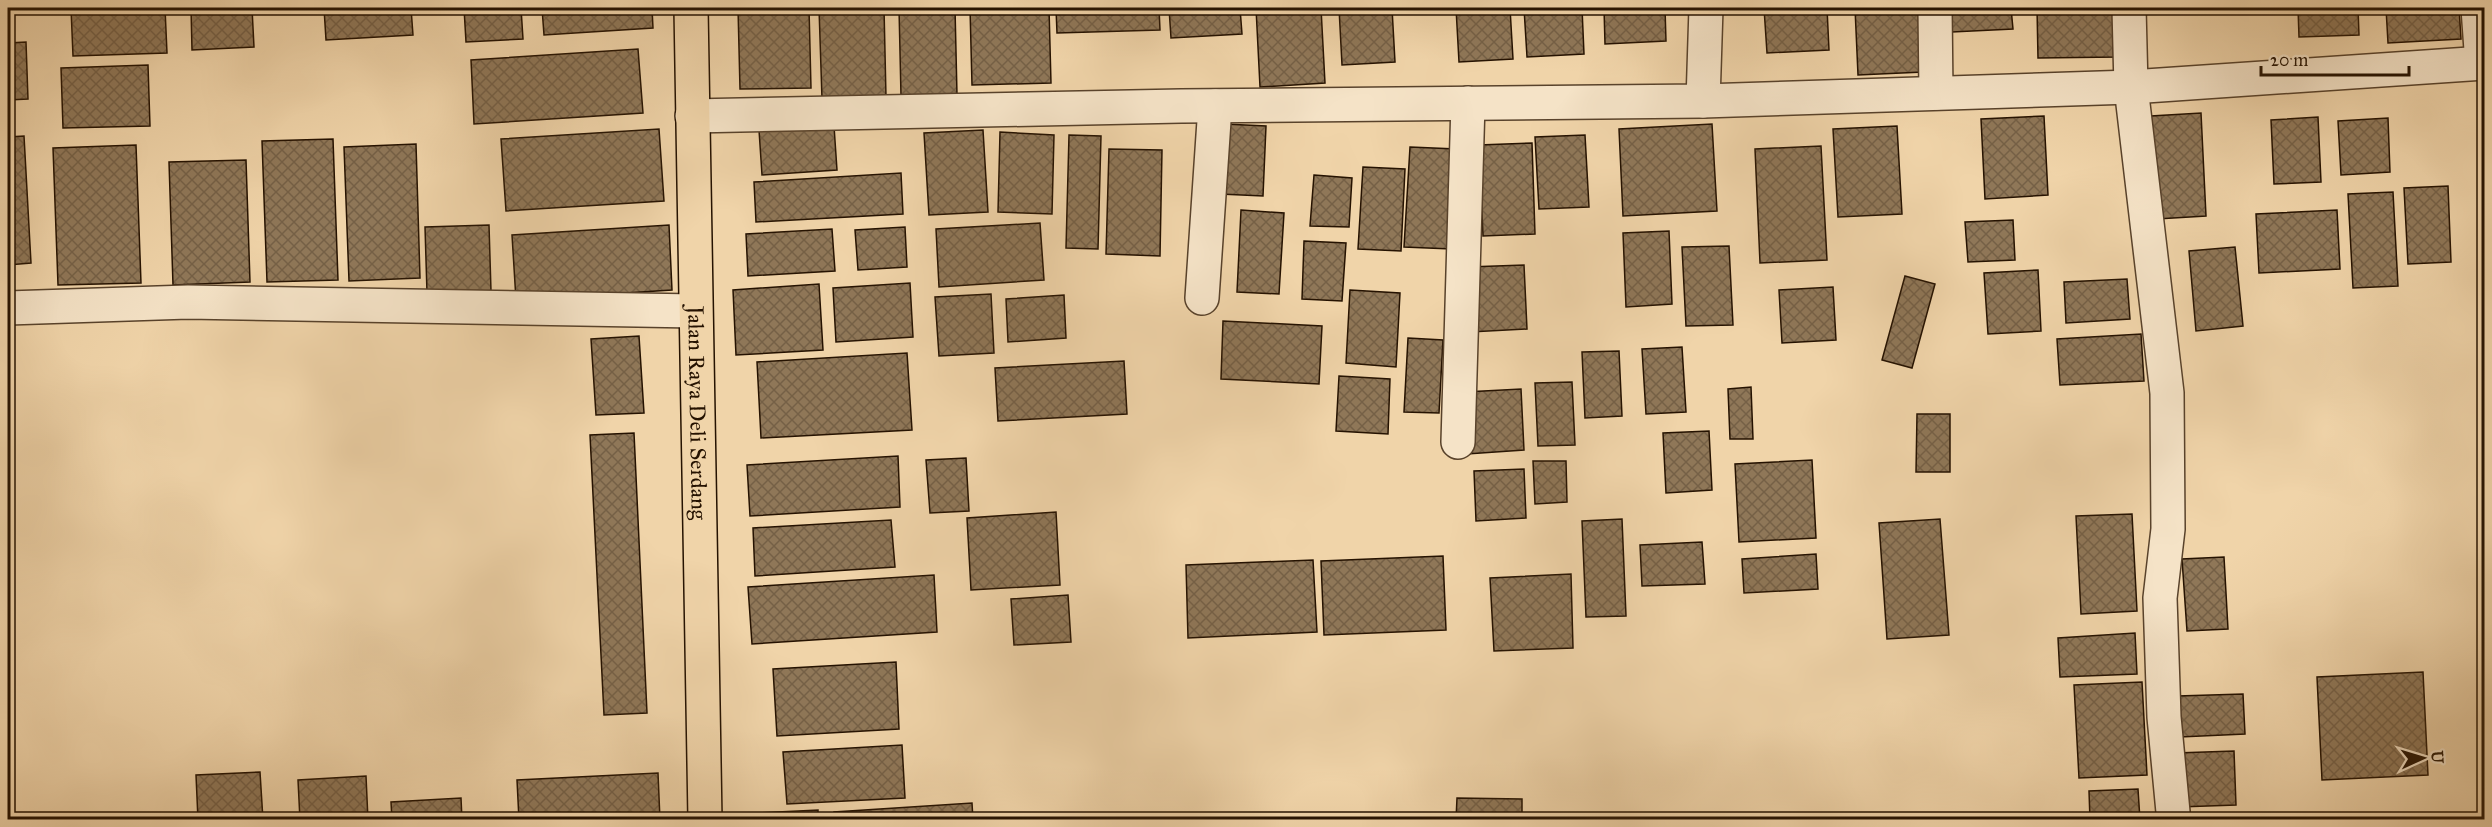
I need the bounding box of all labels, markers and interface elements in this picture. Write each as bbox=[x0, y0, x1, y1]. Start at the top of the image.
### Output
scale bar bbox=[2261, 39, 2410, 77]
text: 20 m bbox=[2270, 49, 2308, 71]
street label: Jalan Raya Deli Serdang bbox=[682, 304, 713, 521]
north arrow bbox=[2393, 728, 2453, 788]
text: U bbox=[2428, 750, 2447, 764]

